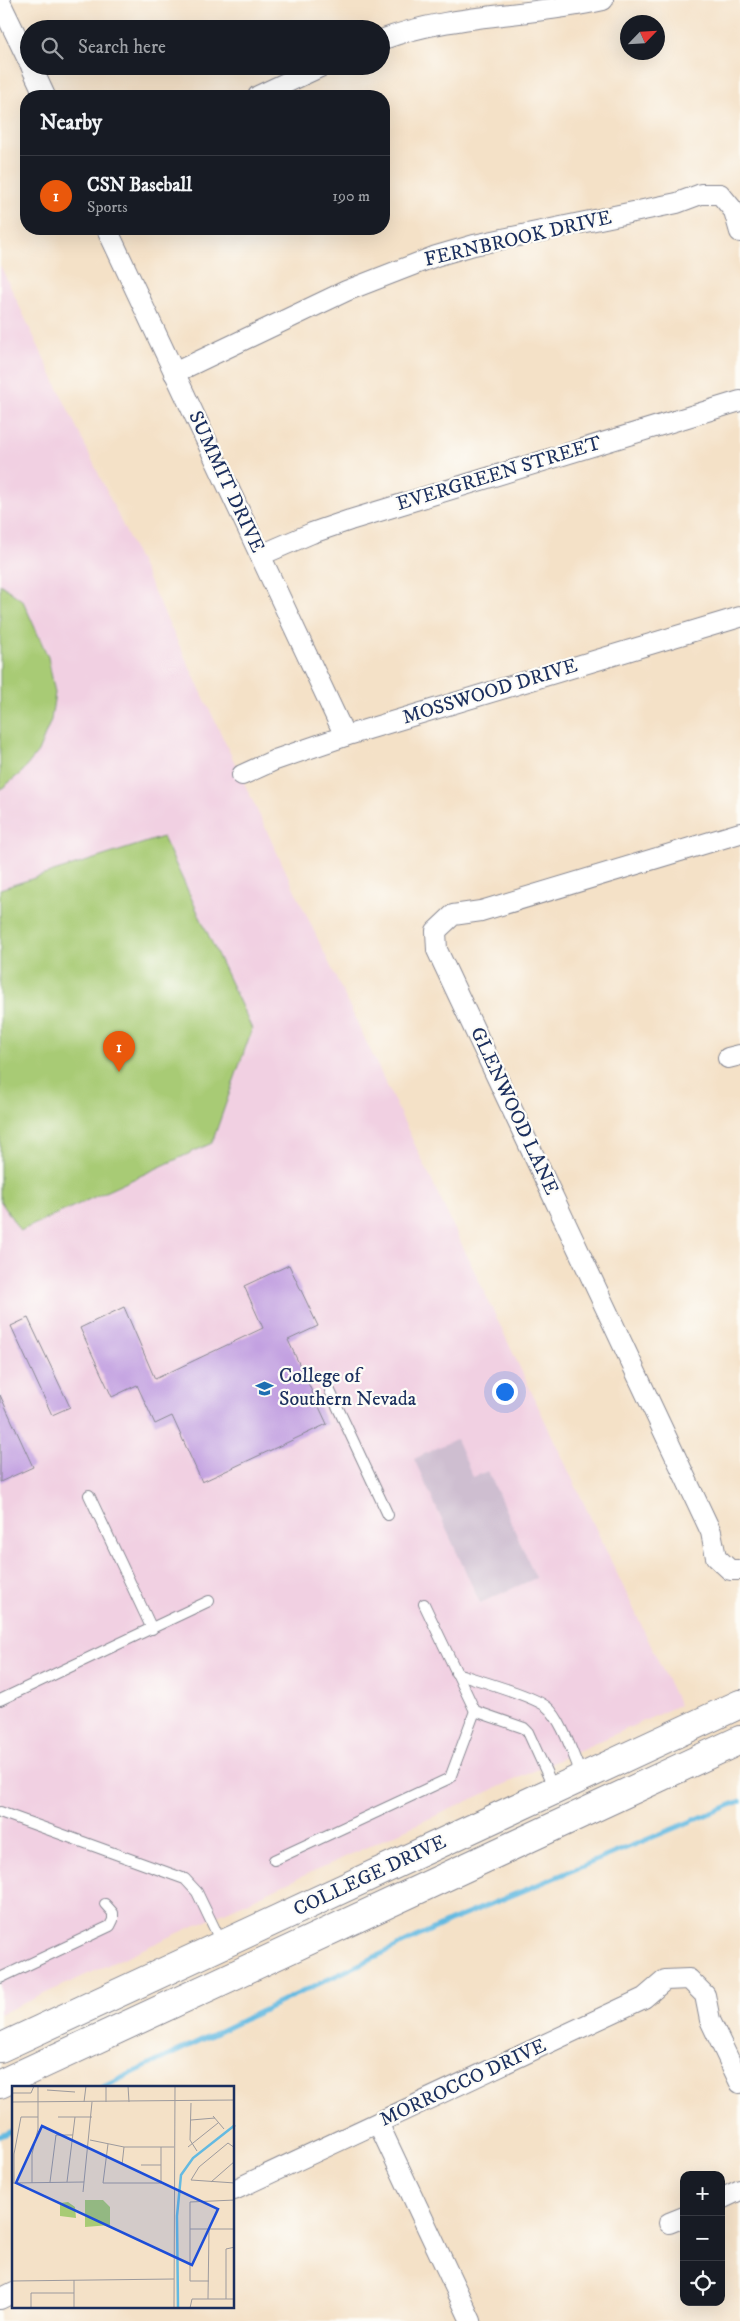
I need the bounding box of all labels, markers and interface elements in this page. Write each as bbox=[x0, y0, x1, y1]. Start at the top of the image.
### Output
north arrow bbox=[620, 15, 665, 60]
search box bbox=[20, 20, 390, 75]
icon: search bbox=[38, 34, 66, 62]
text: Search here bbox=[78, 36, 166, 59]
text: Nearby bbox=[40, 110, 102, 136]
text: CSN Baseball bbox=[87, 174, 192, 197]
text: 1 bbox=[53, 186, 59, 206]
text: 190 m bbox=[332, 186, 370, 206]
text: Sports bbox=[87, 197, 128, 217]
street label: FERNBROOK DRIVE bbox=[422, 205, 614, 273]
street label: SUMMIT DRIVE bbox=[182, 407, 270, 557]
street label: EVERGREEN STREET bbox=[394, 431, 604, 517]
street label: MOSSWOOD DRIVE bbox=[399, 653, 581, 731]
street label: GLENWOOD LANE bbox=[464, 1023, 564, 1199]
pin: 1 bbox=[103, 1031, 135, 1072]
place label: College of Southern Nevada bbox=[279, 1364, 417, 1412]
school or university icon: College of Southern Nevada bbox=[255, 1378, 275, 1398]
your location bbox=[492, 1379, 518, 1405]
street label: COLLEGE DRIVE bbox=[290, 1830, 450, 1922]
street label: MORROCCO DRIVE bbox=[376, 2033, 550, 2133]
inset map bbox=[12, 2086, 235, 2308]
map controls bbox=[680, 2171, 725, 2306]
button: + bbox=[680, 2171, 725, 2216]
button: − bbox=[680, 2216, 725, 2261]
button: locate bbox=[680, 2261, 725, 2306]

